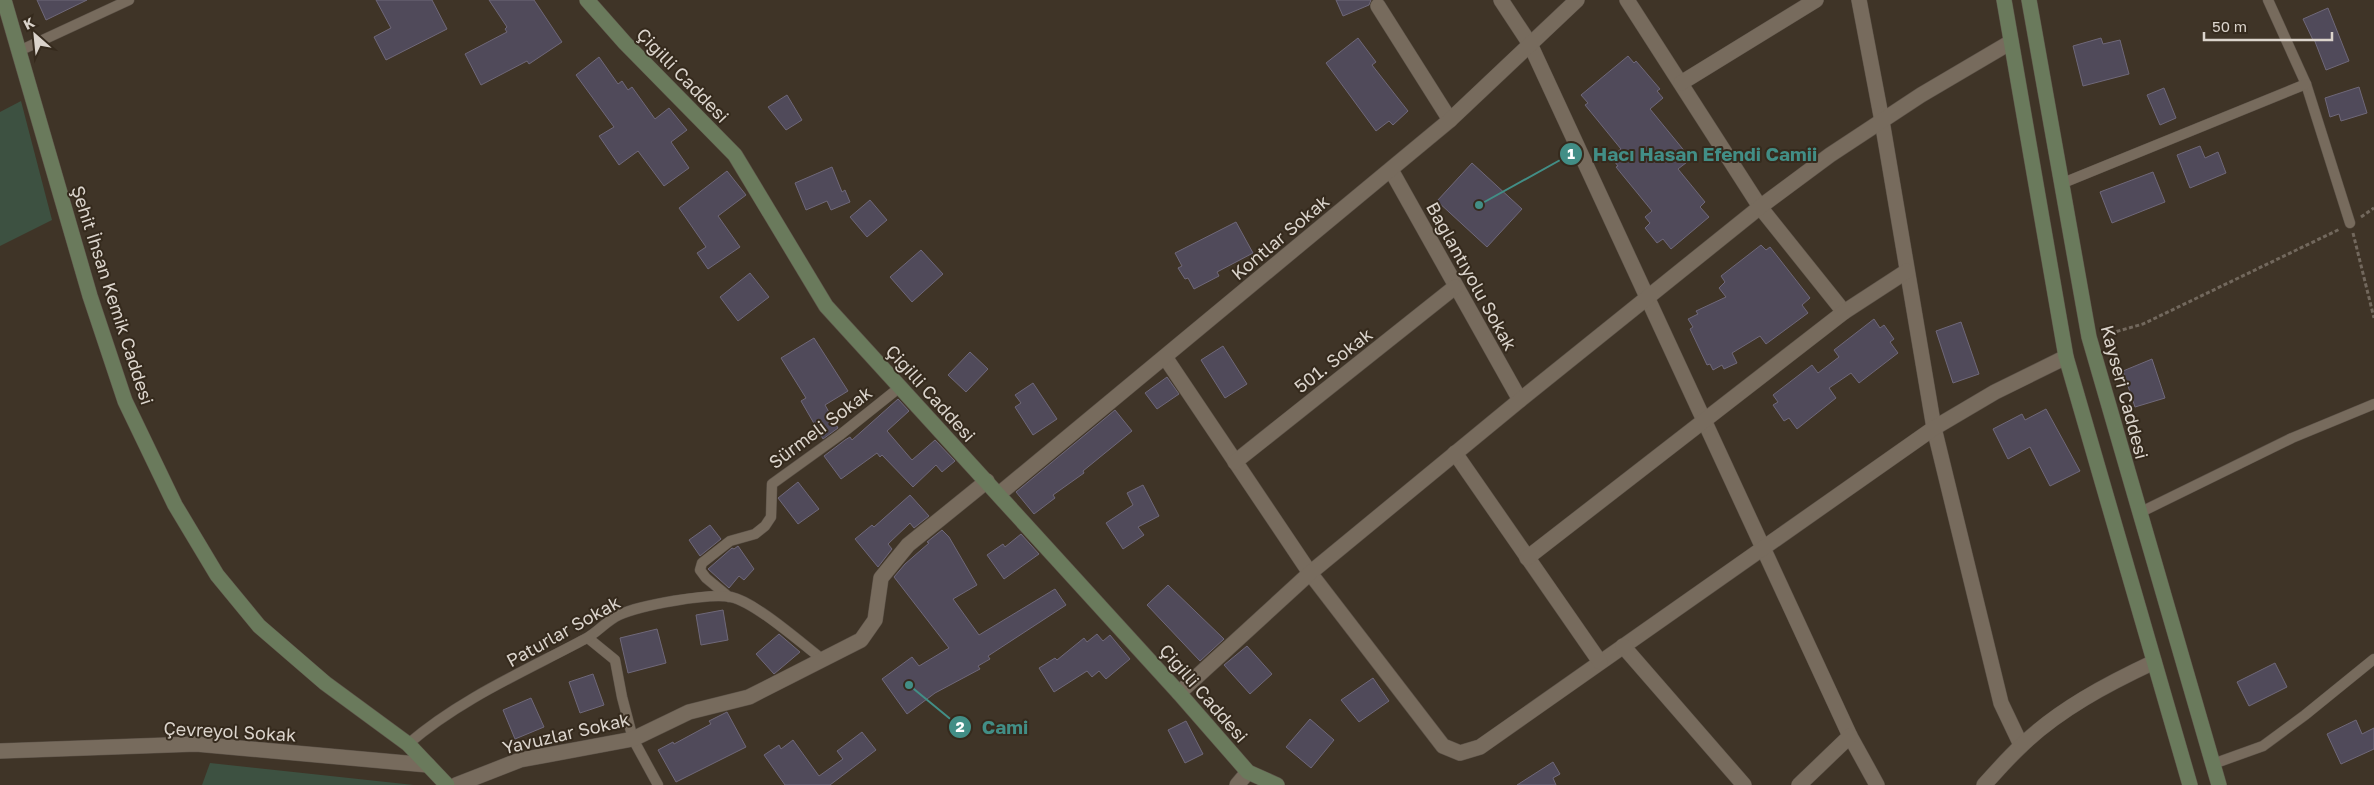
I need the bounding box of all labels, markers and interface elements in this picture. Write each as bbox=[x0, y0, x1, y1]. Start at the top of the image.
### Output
north arrow bbox=[10, 10, 60, 60]
scale bar bbox=[2204, 10, 2332, 42]
text: K bbox=[20, 13, 37, 33]
text: 50 m bbox=[2212, 17, 2247, 35]
street label: Çiğilli Caddesi bbox=[632, 23, 734, 127]
callout: Hacı Hasan Efendi Camii bbox=[1558, 137, 1827, 171]
text: Hacı Hasan Efendi Camii bbox=[1593, 142, 1817, 165]
text: 1 bbox=[1567, 144, 1575, 162]
street label: Şehit İhsan Kemik Caddesi bbox=[67, 183, 159, 407]
street label: Kontlar Sokak bbox=[1227, 190, 1333, 284]
street label: Bağlantıyolu Sokak bbox=[1422, 198, 1522, 354]
street label: 501. Sokak bbox=[1290, 323, 1376, 397]
street label: Kayseri Caddesi bbox=[2097, 323, 2153, 461]
street label: Çiğilli Caddesi bbox=[882, 340, 980, 446]
street label: Sürmeli Sokak bbox=[764, 381, 876, 473]
street label: Paturlar Sokak bbox=[502, 591, 624, 671]
street label: Çiğilli Caddesi bbox=[1155, 639, 1253, 747]
street label: Yavuzlar Sokak bbox=[500, 708, 632, 758]
callout: Cami bbox=[947, 710, 1039, 744]
text: Cami bbox=[982, 715, 1028, 738]
street label: Çevreyol Sokak bbox=[163, 717, 297, 745]
text: 2 bbox=[955, 717, 965, 735]

